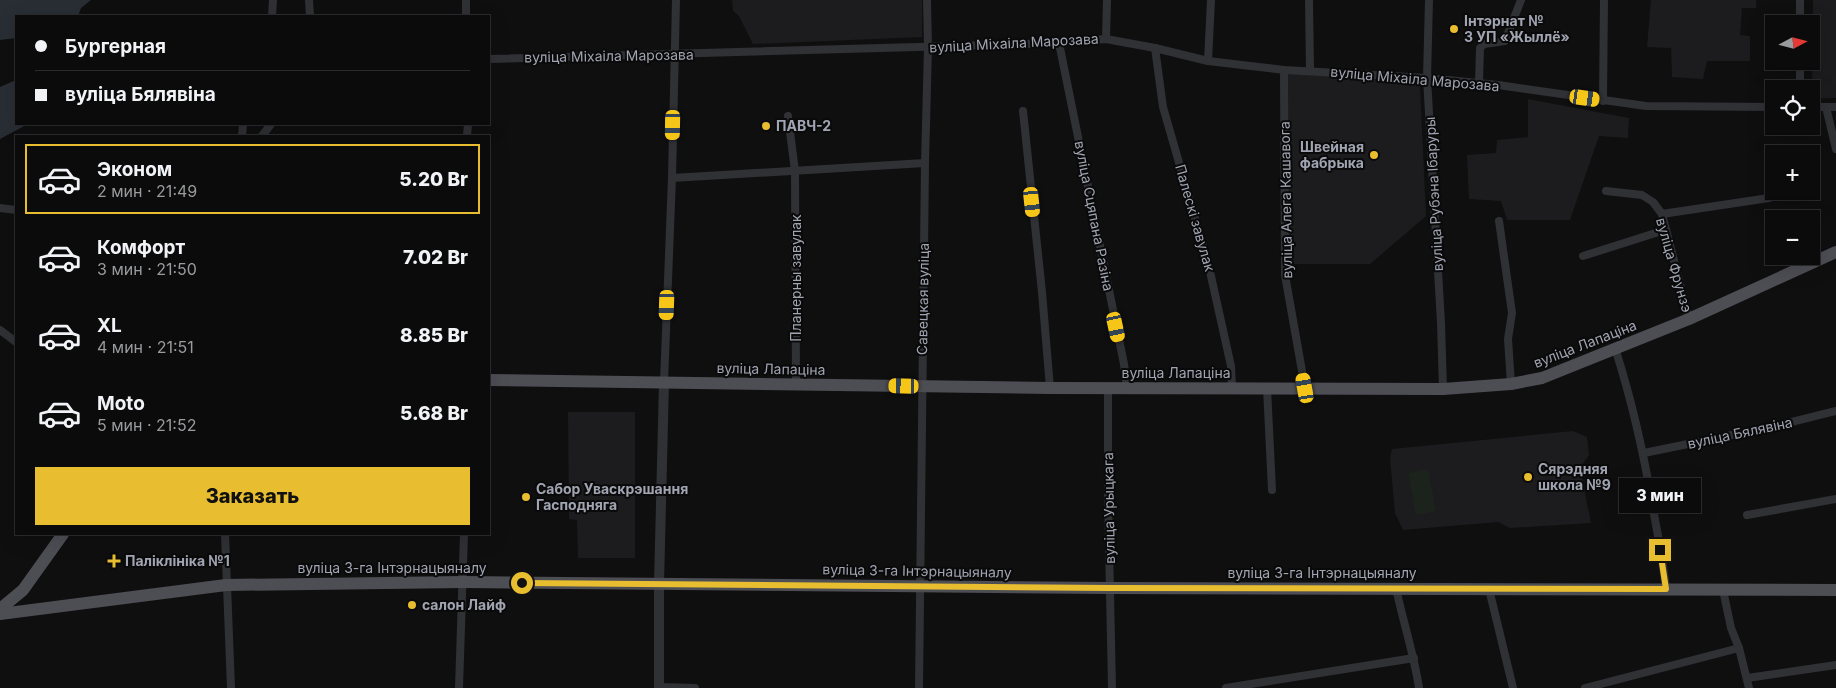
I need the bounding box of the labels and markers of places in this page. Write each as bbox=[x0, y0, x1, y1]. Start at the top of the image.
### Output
place label: Інтэрнат № 3 УП «Жыллё» bbox=[1464, 12, 1570, 45]
marker: Інтэрнат № 3 УП «Жыллё» bbox=[1448, 23, 1460, 35]
place label: ПАВЧ-2 bbox=[776, 117, 831, 134]
marker: ПАВЧ-2 bbox=[760, 120, 772, 132]
place label: Швейная фабрыка bbox=[1300, 138, 1364, 171]
marker: Швейная фабрыка bbox=[1368, 149, 1380, 161]
place label: Сярэдняя школа №9 bbox=[1538, 460, 1611, 493]
marker: Сярэдняя школа №9 bbox=[1522, 471, 1534, 483]
place label: Сабор Уваскрэшання Гасподняга bbox=[536, 480, 688, 513]
marker: Сабор Уваскрэшання Гасподняга bbox=[520, 491, 532, 503]
place label: Паліклініка №1 bbox=[125, 552, 230, 569]
marker: Паліклініка №1 bbox=[107, 554, 121, 568]
place label: салон Лайф bbox=[422, 596, 506, 613]
marker: салон Лайф bbox=[406, 599, 418, 611]

